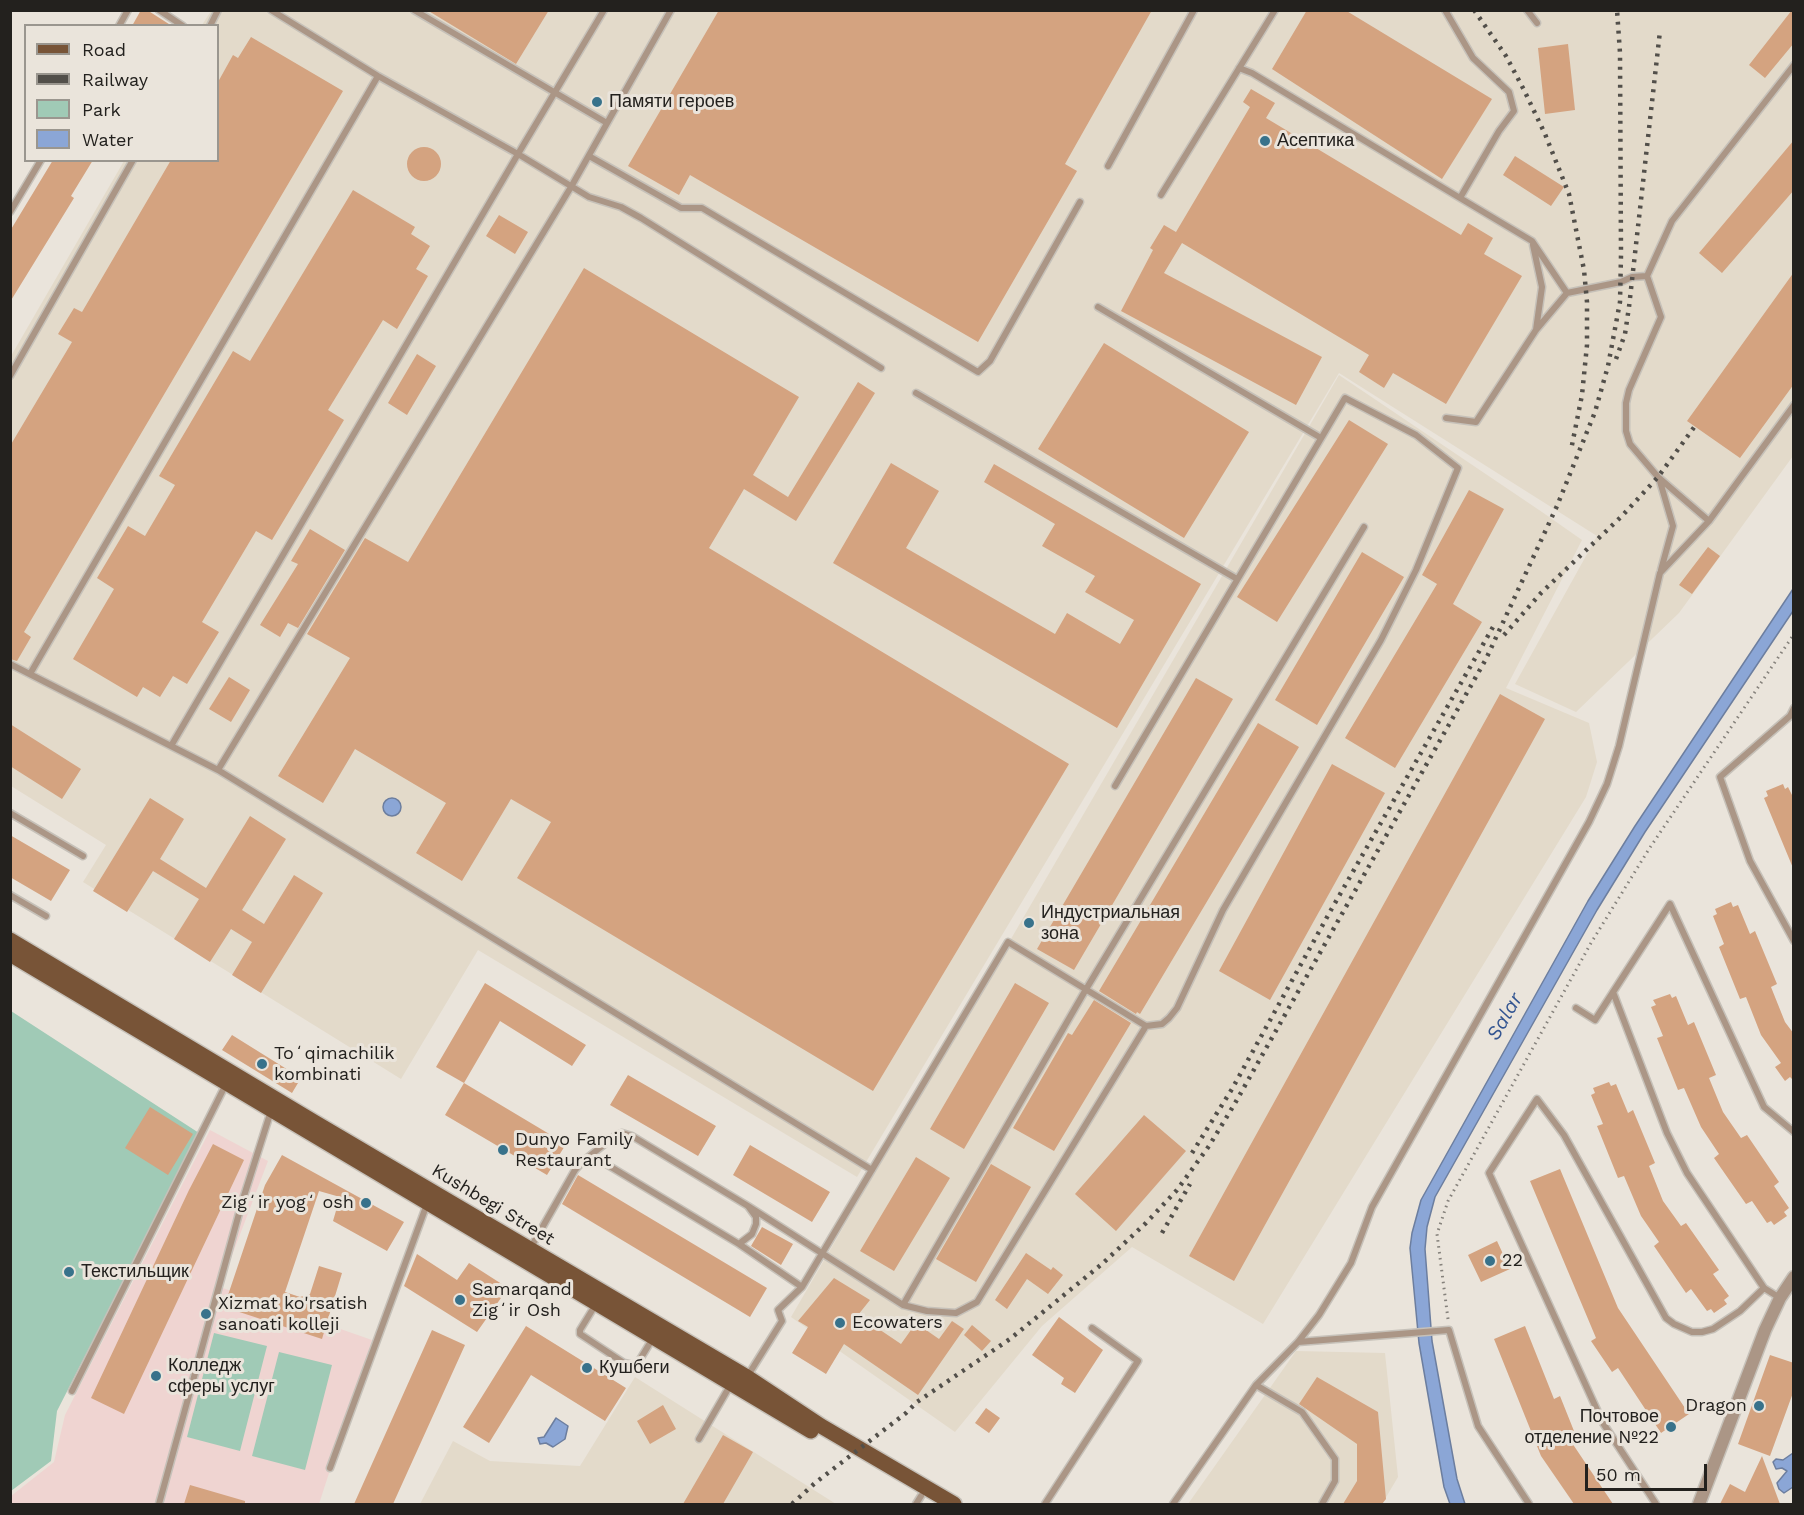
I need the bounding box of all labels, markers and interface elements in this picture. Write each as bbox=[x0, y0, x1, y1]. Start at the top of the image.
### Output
legend bbox=[24, 24, 219, 162]
text: Road bbox=[82, 39, 126, 60]
text: Railway bbox=[82, 69, 148, 90]
place label: Памяти героев bbox=[609, 91, 734, 113]
marker: Памяти героев bbox=[590, 95, 604, 109]
text: Park bbox=[82, 99, 121, 120]
text: Water bbox=[82, 129, 134, 150]
place label: Асептика bbox=[1277, 130, 1354, 152]
marker: Асептика bbox=[1258, 134, 1272, 148]
place label: Индустриальная зона bbox=[1041, 902, 1180, 944]
marker: Индустриальная зона bbox=[1022, 916, 1036, 930]
water label: Salar bbox=[1482, 989, 1528, 1045]
place label: Toʻqimachilik kombinati bbox=[274, 1043, 394, 1086]
marker: Toʻqimachilik kombinati bbox=[255, 1057, 269, 1071]
place label: Dunyo Family Restaurant bbox=[515, 1129, 633, 1172]
marker: Dunyo Family Restaurant bbox=[496, 1143, 510, 1157]
street label: Kushbegi Street bbox=[428, 1160, 558, 1250]
place label: Zigʻir yogʻ osh bbox=[221, 1192, 354, 1214]
marker: Zigʻir yogʻ osh bbox=[359, 1196, 373, 1210]
place label: 22 bbox=[1502, 1250, 1523, 1272]
marker: 22 bbox=[1483, 1254, 1497, 1268]
place label: Текстильщик bbox=[81, 1261, 189, 1283]
marker: Текстильщик bbox=[62, 1265, 76, 1279]
place label: Samarqand Zigʻir Osh bbox=[472, 1279, 572, 1322]
place label: Xizmat ko'rsatish sanoati kolleji bbox=[218, 1293, 368, 1336]
marker: Samarqand Zigʻir Osh bbox=[453, 1293, 467, 1307]
marker: Xizmat ko'rsatish sanoati kolleji bbox=[199, 1307, 213, 1321]
place label: Ecowaters bbox=[852, 1312, 943, 1334]
marker: Ecowaters bbox=[833, 1316, 847, 1330]
place label: Колледж сферы услуг bbox=[168, 1355, 275, 1398]
place label: Кушбеги bbox=[599, 1357, 670, 1379]
marker: Кушбеги bbox=[580, 1361, 594, 1375]
marker: Колледж сферы услуг bbox=[149, 1369, 163, 1383]
place label: Dragon bbox=[1685, 1395, 1747, 1417]
marker: Dragon bbox=[1752, 1399, 1766, 1413]
place label: Почтовое отделение №22 bbox=[1524, 1406, 1659, 1448]
marker: Почтовое отделение №22 bbox=[1664, 1420, 1678, 1434]
scale bar bbox=[1588, 1452, 1710, 1490]
text: 50 m bbox=[1596, 1464, 1641, 1485]

